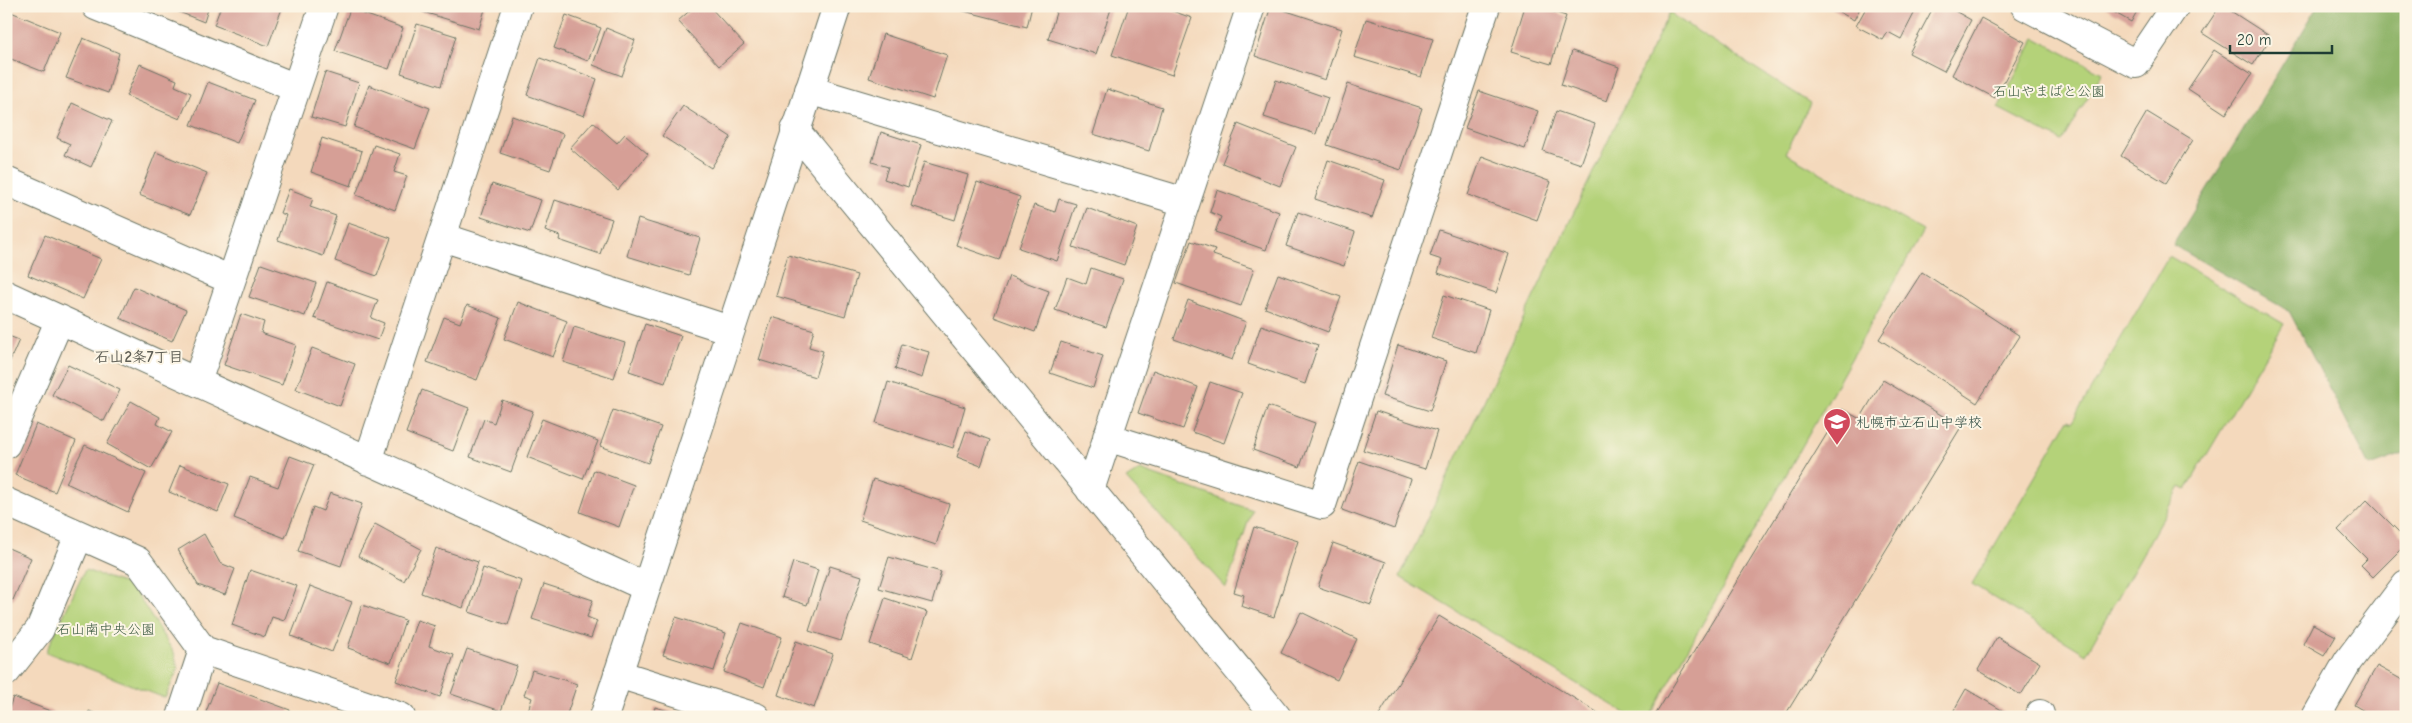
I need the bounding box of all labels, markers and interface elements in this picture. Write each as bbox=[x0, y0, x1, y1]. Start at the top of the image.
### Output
scale bar bbox=[2230, 22, 2332, 54]
text: 20 m bbox=[2237, 31, 2271, 49]
park label: 石山やまばと公園 bbox=[1993, 83, 2105, 100]
district label: 石山2条7丁目 bbox=[94, 348, 184, 366]
school or university icon: 札幌市立石山中学校 bbox=[1822, 407, 1852, 446]
place label: 札幌市立石山中学校 bbox=[1856, 414, 1982, 431]
park label: 石山南中央公園 bbox=[57, 621, 155, 638]

